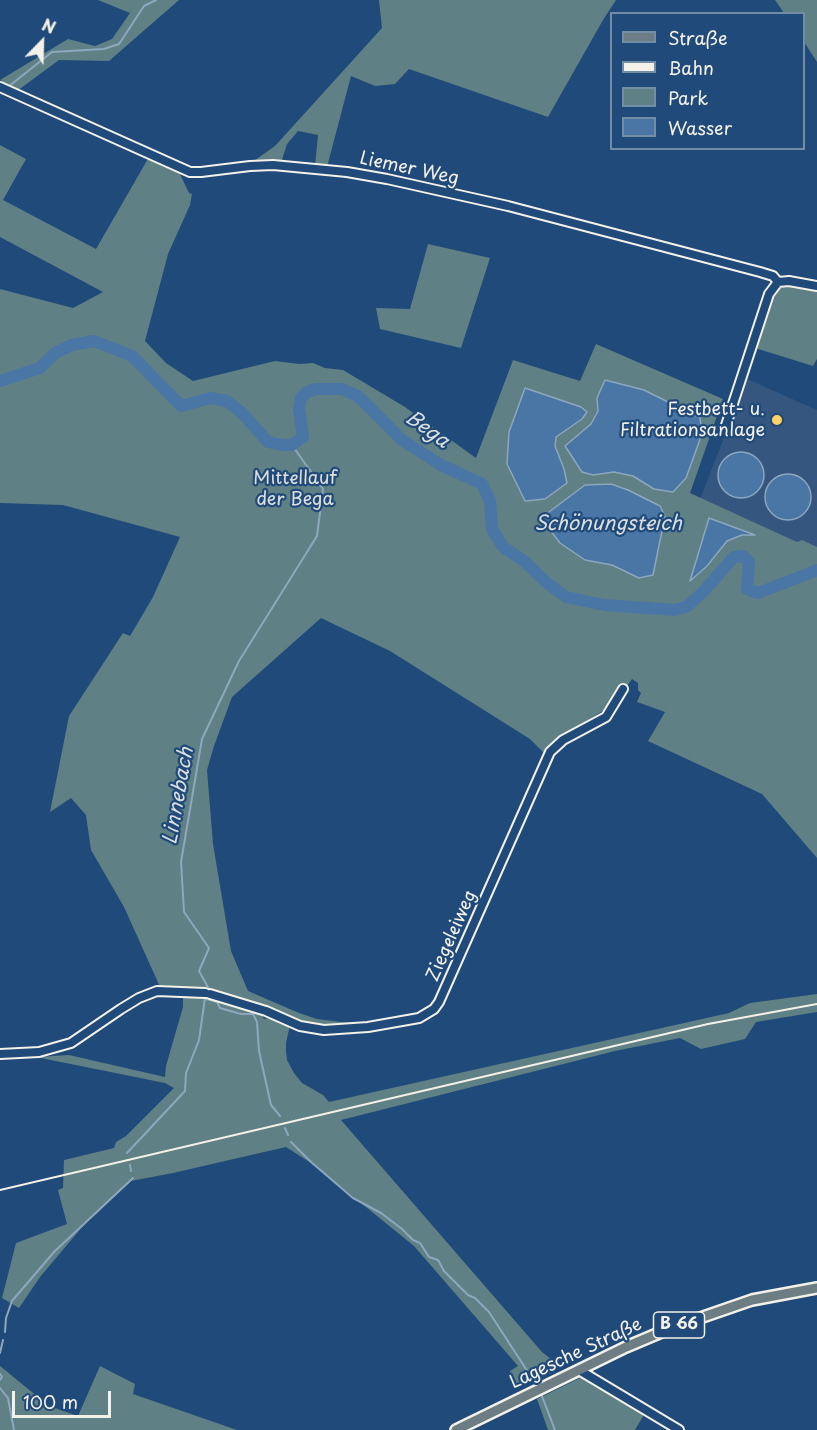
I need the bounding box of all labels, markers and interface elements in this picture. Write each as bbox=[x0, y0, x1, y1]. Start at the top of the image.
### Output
north arrow bbox=[12, 12, 72, 72]
text: N bbox=[39, 12, 60, 39]
legend bbox=[610, 12, 805, 150]
text: Straße bbox=[668, 24, 728, 51]
text: Bahn bbox=[668, 54, 714, 81]
text: Park bbox=[668, 84, 708, 111]
text: Wasser bbox=[668, 114, 732, 141]
street label: Liemer Weg bbox=[357, 148, 461, 190]
place label: Festbett- u. Filtrationsanlage bbox=[620, 399, 765, 442]
water label: Bega bbox=[401, 406, 453, 454]
marker: Festbett- u. Filtrationsanlage bbox=[770, 413, 784, 427]
park label: Mittellauf der Bega bbox=[253, 468, 337, 510]
water label: Schönungsteich bbox=[534, 512, 682, 536]
water label: Linnebach bbox=[159, 746, 199, 846]
street label: Ziegeleiweg bbox=[422, 887, 482, 985]
road number: B 66 bbox=[654, 1312, 704, 1338]
street label: Lagesche Straße bbox=[507, 1314, 645, 1394]
scale bar bbox=[15, 1379, 114, 1417]
text: 100 m bbox=[23, 1388, 78, 1415]

